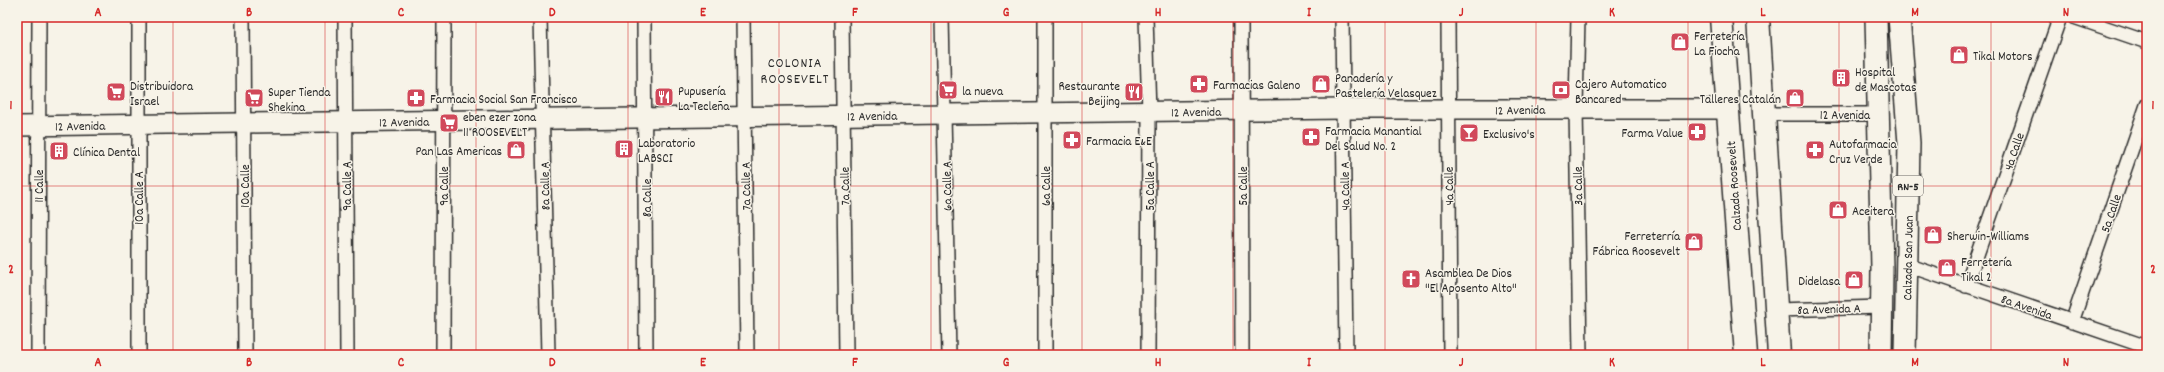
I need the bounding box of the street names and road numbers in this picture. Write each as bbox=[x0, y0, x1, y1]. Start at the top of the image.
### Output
street label: 12 Avenida bbox=[1495, 102, 1546, 121]
street label: 12 Avenida bbox=[1171, 104, 1222, 123]
street label: 12 Avenida bbox=[1820, 107, 1871, 126]
street label: 12 Avenida bbox=[847, 108, 898, 127]
street label: 12 Avenida bbox=[379, 114, 430, 133]
street label: 12 Avenida bbox=[55, 118, 106, 137]
street label: 4a Calle bbox=[2000, 130, 2031, 173]
street label: Calzada Roosevelt bbox=[1723, 140, 1748, 231]
street label: 9a Calle A bbox=[339, 161, 358, 211]
street label: 8a Calle A bbox=[537, 161, 556, 211]
street label: 6a Calle A bbox=[939, 161, 958, 211]
street label: 5a Calle A bbox=[1142, 161, 1161, 211]
street label: 4a Calle A bbox=[1337, 161, 1356, 211]
street label: 7a Calle A bbox=[738, 162, 757, 210]
street label: 10a Calle bbox=[237, 164, 256, 208]
street label: 9a Calle bbox=[436, 166, 455, 206]
street label: 7a Calle bbox=[837, 166, 856, 205]
street label: 6a Calle bbox=[1038, 166, 1057, 206]
street label: 5a Calle bbox=[1235, 166, 1254, 206]
street label: 4a Calle bbox=[1441, 166, 1460, 206]
street label: 3a Calle bbox=[1570, 166, 1589, 206]
street label: 11 Calle bbox=[31, 169, 50, 203]
street label: 10a Calle A bbox=[131, 171, 150, 225]
road number: RN-5 bbox=[1893, 176, 1923, 196]
street label: 8a Calle bbox=[639, 178, 658, 217]
street label: 5a Calle bbox=[2097, 192, 2128, 236]
street label: Calzada San Juan bbox=[1899, 215, 1920, 301]
street label: 8a Avenida bbox=[1998, 291, 2055, 326]
street label: 8a Avenida A bbox=[1797, 300, 1861, 321]

